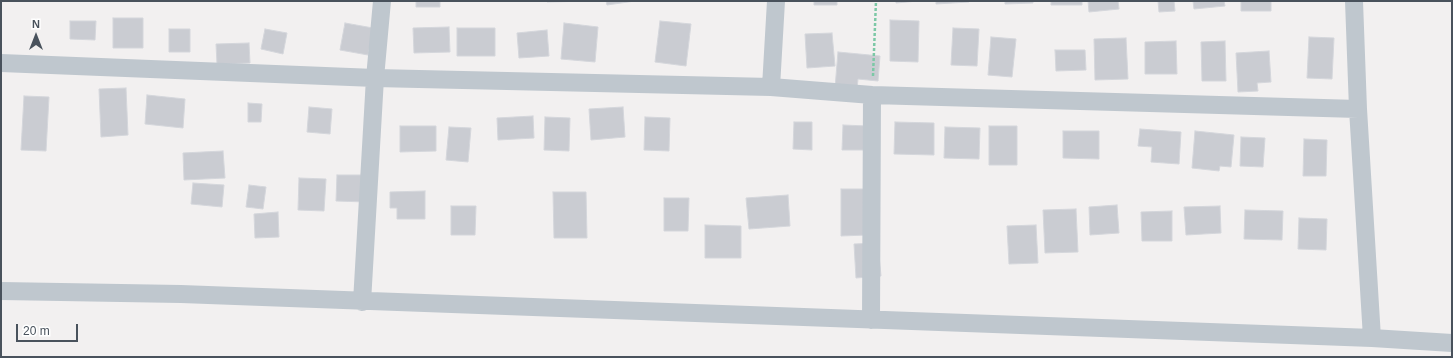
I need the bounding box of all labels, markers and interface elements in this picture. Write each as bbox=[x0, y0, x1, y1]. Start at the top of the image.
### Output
north arrow bbox=[16, 16, 56, 56]
text: N bbox=[32, 18, 40, 30]
scale bar bbox=[18, 316, 80, 342]
text: 20 m bbox=[23, 324, 50, 338]

